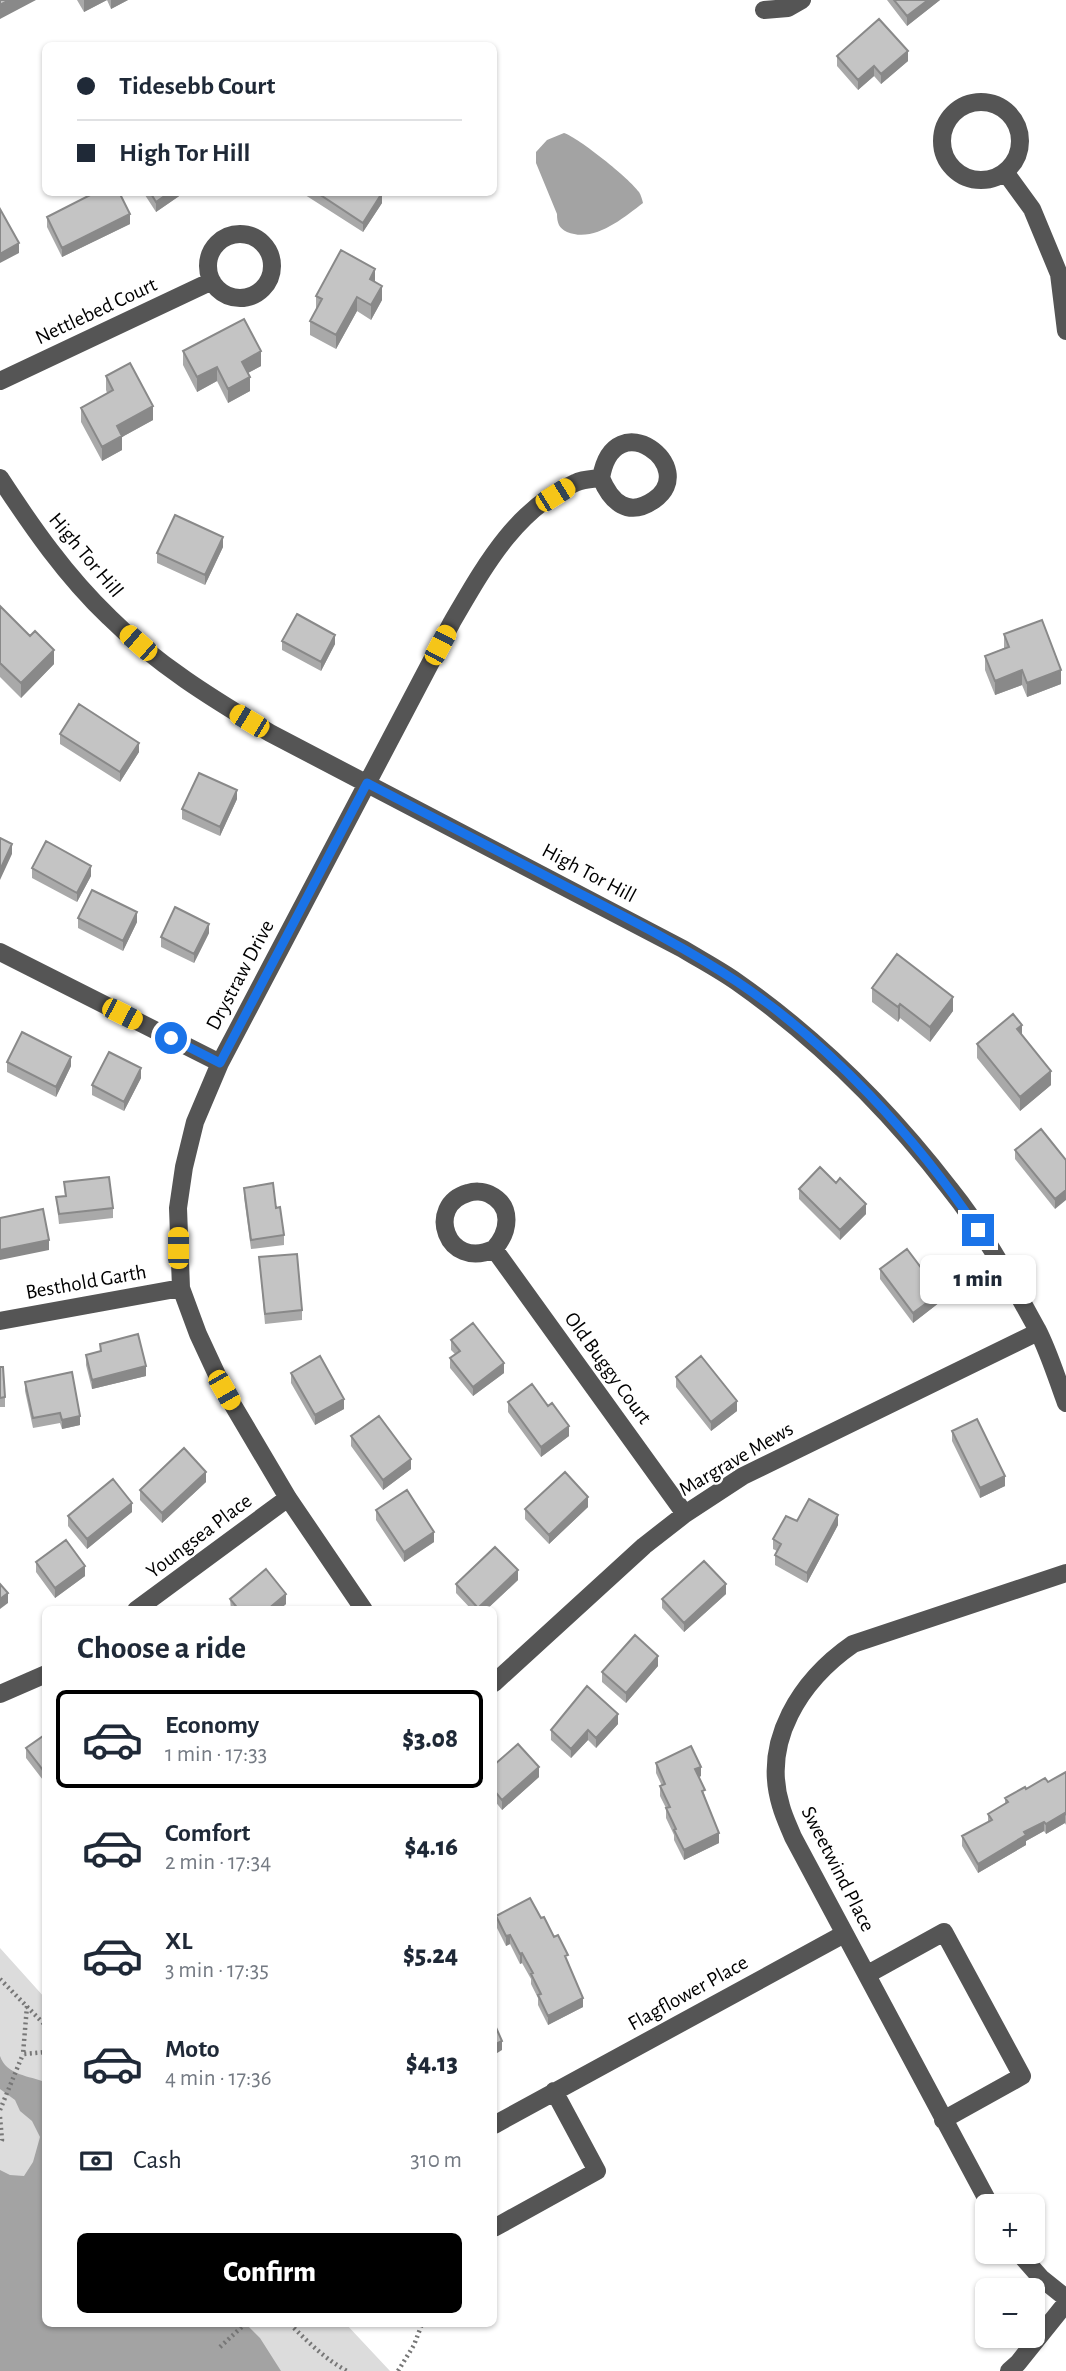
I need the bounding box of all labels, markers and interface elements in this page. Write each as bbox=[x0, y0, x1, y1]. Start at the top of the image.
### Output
text: Tidesebb Court bbox=[119, 73, 275, 99]
text: High Tor Hill bbox=[119, 140, 250, 166]
street label: Nettlebed Court bbox=[32, 274, 160, 348]
car bbox=[532, 475, 579, 515]
street label: High Tor Hill bbox=[45, 509, 127, 601]
car bbox=[116, 621, 161, 665]
car bbox=[421, 622, 460, 668]
car bbox=[226, 701, 273, 741]
street label: High Tor Hill bbox=[539, 840, 639, 906]
street label: Drystraw Drive bbox=[202, 917, 278, 1033]
car bbox=[99, 995, 146, 1033]
route start bbox=[155, 1022, 187, 1054]
route end bbox=[962, 1214, 994, 1246]
car bbox=[168, 1227, 189, 1269]
callout: 1 min bbox=[920, 1254, 1036, 1304]
street label: Besthold Garth bbox=[24, 1261, 148, 1303]
text: 1 min bbox=[954, 1268, 1002, 1291]
street label: Old Buggy Court bbox=[561, 1308, 656, 1428]
car bbox=[205, 1367, 244, 1413]
street label: Margrave Mews bbox=[675, 1418, 797, 1500]
street label: Youngsea Place bbox=[142, 1490, 256, 1582]
text: Choose a ride bbox=[77, 1632, 246, 1664]
icon: car bbox=[81, 1708, 144, 1771]
text: Economy bbox=[165, 1712, 259, 1738]
text: $3.08 bbox=[402, 1726, 458, 1752]
text: 1 min · 17:33 bbox=[165, 1743, 267, 1766]
street label: Sweetwind Place bbox=[797, 1803, 879, 1935]
icon: car bbox=[81, 1816, 144, 1879]
text: Comfort bbox=[165, 1820, 250, 1846]
text: $4.16 bbox=[405, 1834, 458, 1860]
text: 2 min · 17:34 bbox=[165, 1851, 271, 1874]
icon: car bbox=[81, 1924, 144, 1987]
text: XL bbox=[165, 1928, 192, 1954]
text: $5.24 bbox=[403, 1942, 458, 1968]
street label: Flagflower Place bbox=[625, 1951, 751, 2035]
text: 3 min · 17:35 bbox=[165, 1959, 269, 1982]
icon: car bbox=[81, 2032, 144, 2095]
text: Moto bbox=[165, 2036, 220, 2062]
text: $4.13 bbox=[406, 2050, 458, 2076]
text: 4 min · 17:36 bbox=[165, 2067, 272, 2090]
icon: cash bbox=[77, 2142, 115, 2180]
text: Cash bbox=[133, 2147, 182, 2173]
text: 310 m bbox=[410, 2149, 462, 2172]
map controls bbox=[975, 2194, 1045, 2348]
button: + bbox=[975, 2194, 1045, 2264]
button: Confirm bbox=[77, 2233, 462, 2313]
button: − bbox=[975, 2278, 1045, 2348]

